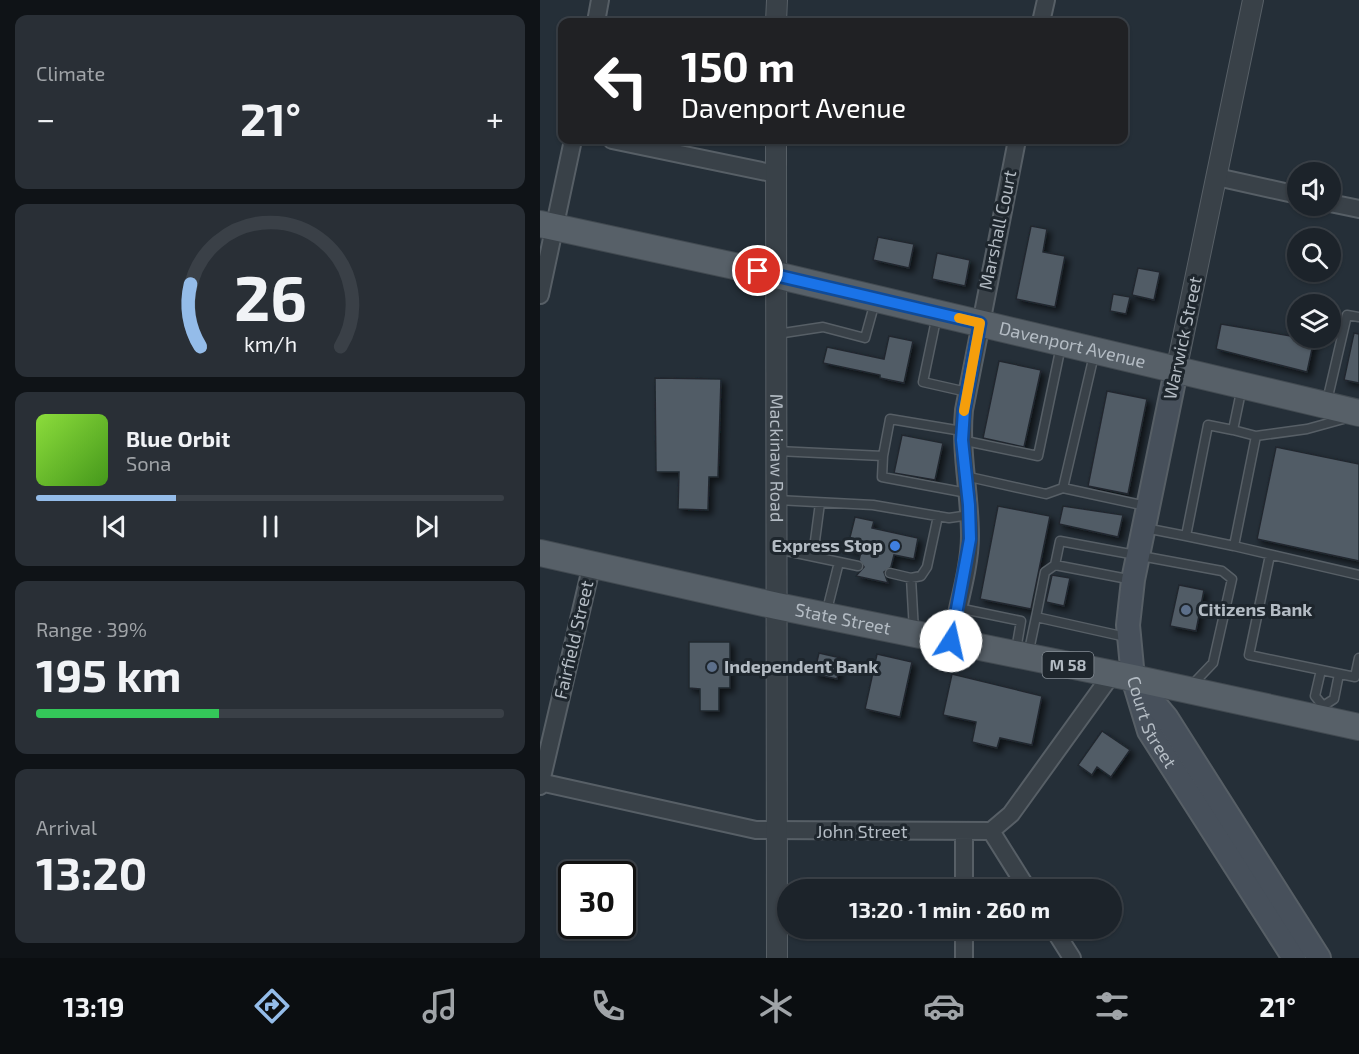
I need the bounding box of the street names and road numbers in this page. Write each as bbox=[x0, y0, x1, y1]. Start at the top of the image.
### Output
street label: Marshall Court bbox=[974, 168, 1020, 291]
street label: Warwick Street bbox=[1158, 274, 1206, 401]
street label: Davenport Avenue bbox=[997, 316, 1148, 372]
street label: Mackinaw Road bbox=[766, 394, 788, 522]
street label: Fairfield Street bbox=[549, 578, 597, 701]
street label: State Street bbox=[793, 598, 893, 639]
road number: M 58 bbox=[1042, 652, 1094, 678]
street label: Court Street bbox=[1123, 673, 1182, 772]
street label: John Street bbox=[816, 820, 908, 842]

